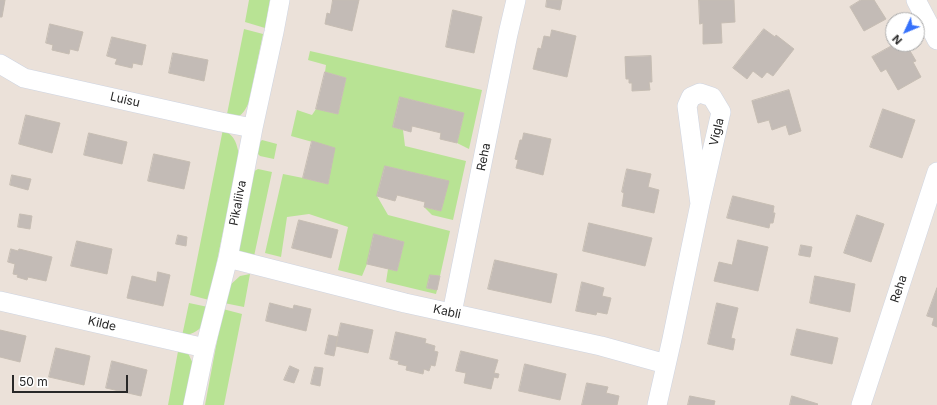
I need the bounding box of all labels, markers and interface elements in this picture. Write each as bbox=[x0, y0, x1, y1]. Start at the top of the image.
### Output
north arrow bbox=[885, 12, 925, 52]
text: N bbox=[889, 32, 905, 48]
street label: Luisu bbox=[109, 90, 141, 110]
street label: Vigla bbox=[707, 117, 727, 147]
street label: Reha bbox=[474, 142, 494, 172]
street label: Pikaliiva bbox=[227, 179, 249, 227]
street label: Reha bbox=[888, 273, 910, 305]
street label: Kabli bbox=[432, 302, 462, 322]
street label: Kilde bbox=[87, 314, 117, 334]
scale bar bbox=[14, 367, 130, 393]
text: 50 m bbox=[19, 374, 48, 389]

